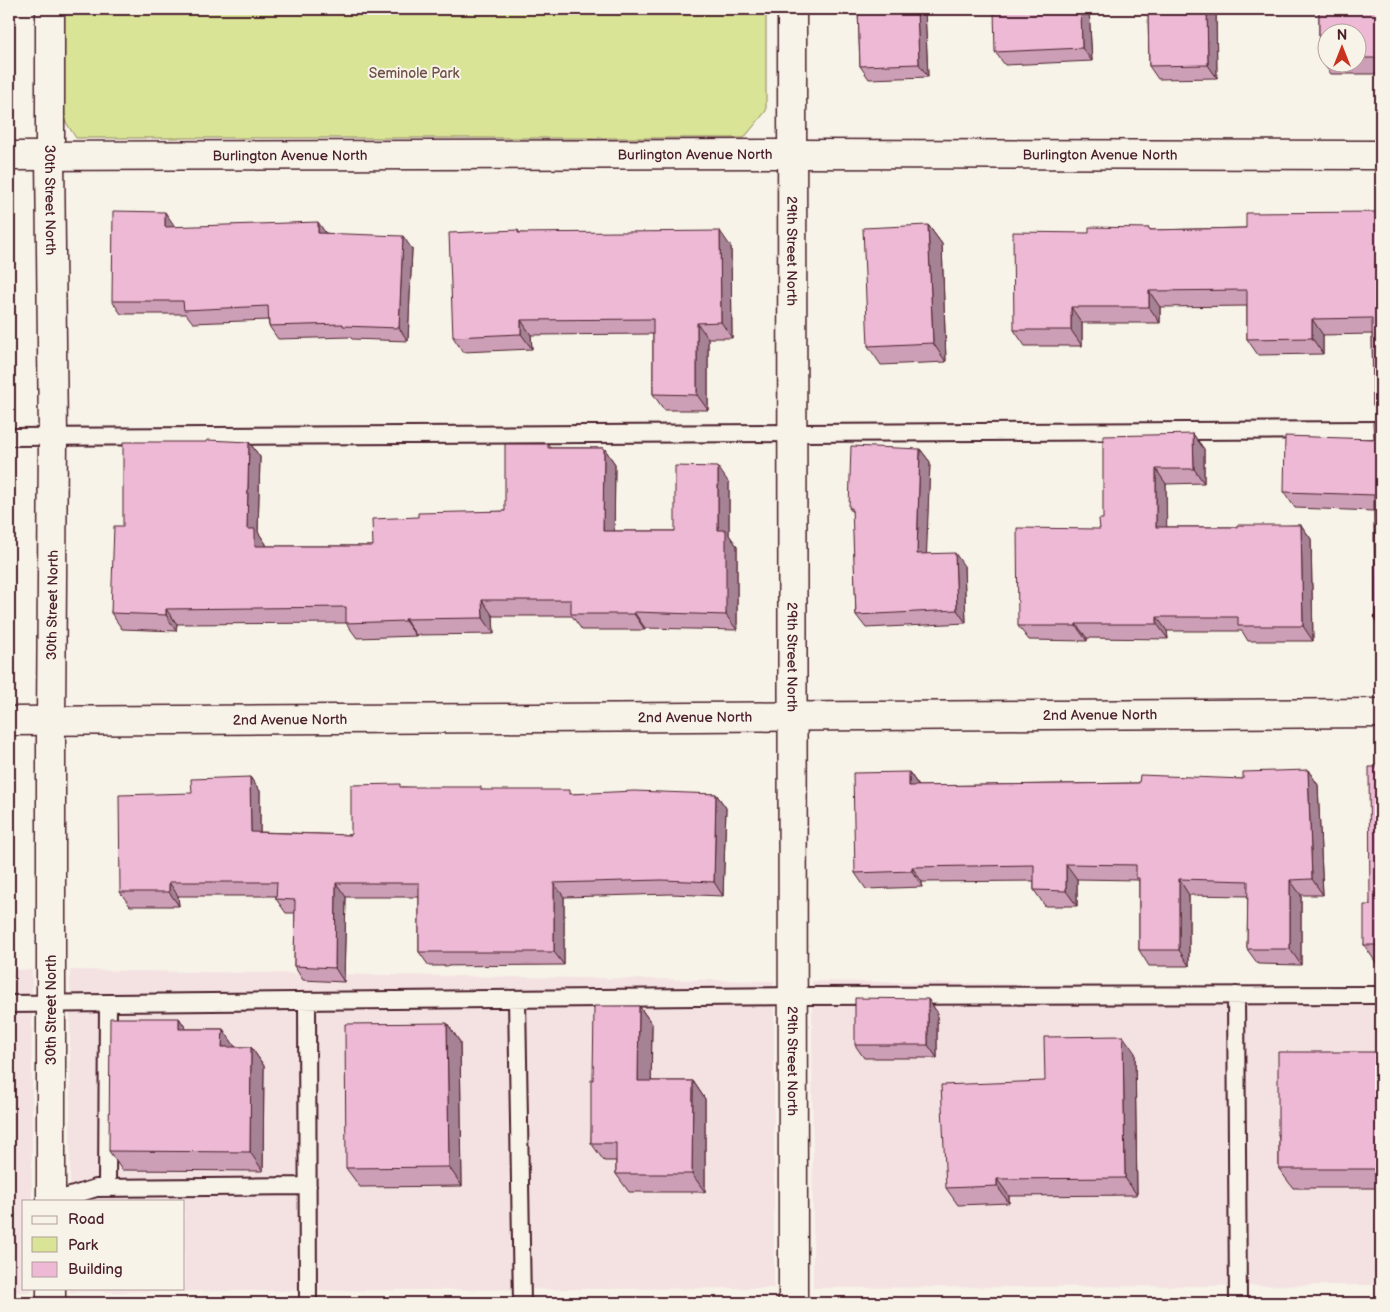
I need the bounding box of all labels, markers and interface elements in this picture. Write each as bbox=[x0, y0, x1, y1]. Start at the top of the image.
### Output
north arrow bbox=[1318, 22, 1368, 72]
text: N bbox=[1337, 27, 1347, 44]
park label: Seminole Park bbox=[369, 65, 459, 82]
street label: 30th Street North bbox=[41, 145, 59, 256]
street label: Burlington Avenue North bbox=[617, 146, 773, 163]
street label: Burlington Avenue North bbox=[1022, 146, 1178, 164]
street label: Burlington Avenue North bbox=[212, 147, 368, 164]
street label: 29th Street North bbox=[783, 196, 800, 306]
street label: 30th Street North bbox=[43, 549, 62, 660]
street label: 29th Street North bbox=[783, 602, 801, 712]
street label: 2nd Avenue North bbox=[1043, 706, 1158, 724]
street label: 2nd Avenue North bbox=[638, 709, 753, 726]
street label: 2nd Avenue North bbox=[233, 711, 348, 729]
street label: 30th Street North bbox=[43, 955, 60, 1065]
street label: 29th Street North bbox=[784, 1006, 801, 1116]
legend bbox=[22, 1200, 185, 1290]
text: Road bbox=[68, 1210, 104, 1229]
text: Park bbox=[68, 1236, 99, 1255]
text: Building bbox=[68, 1260, 123, 1279]

